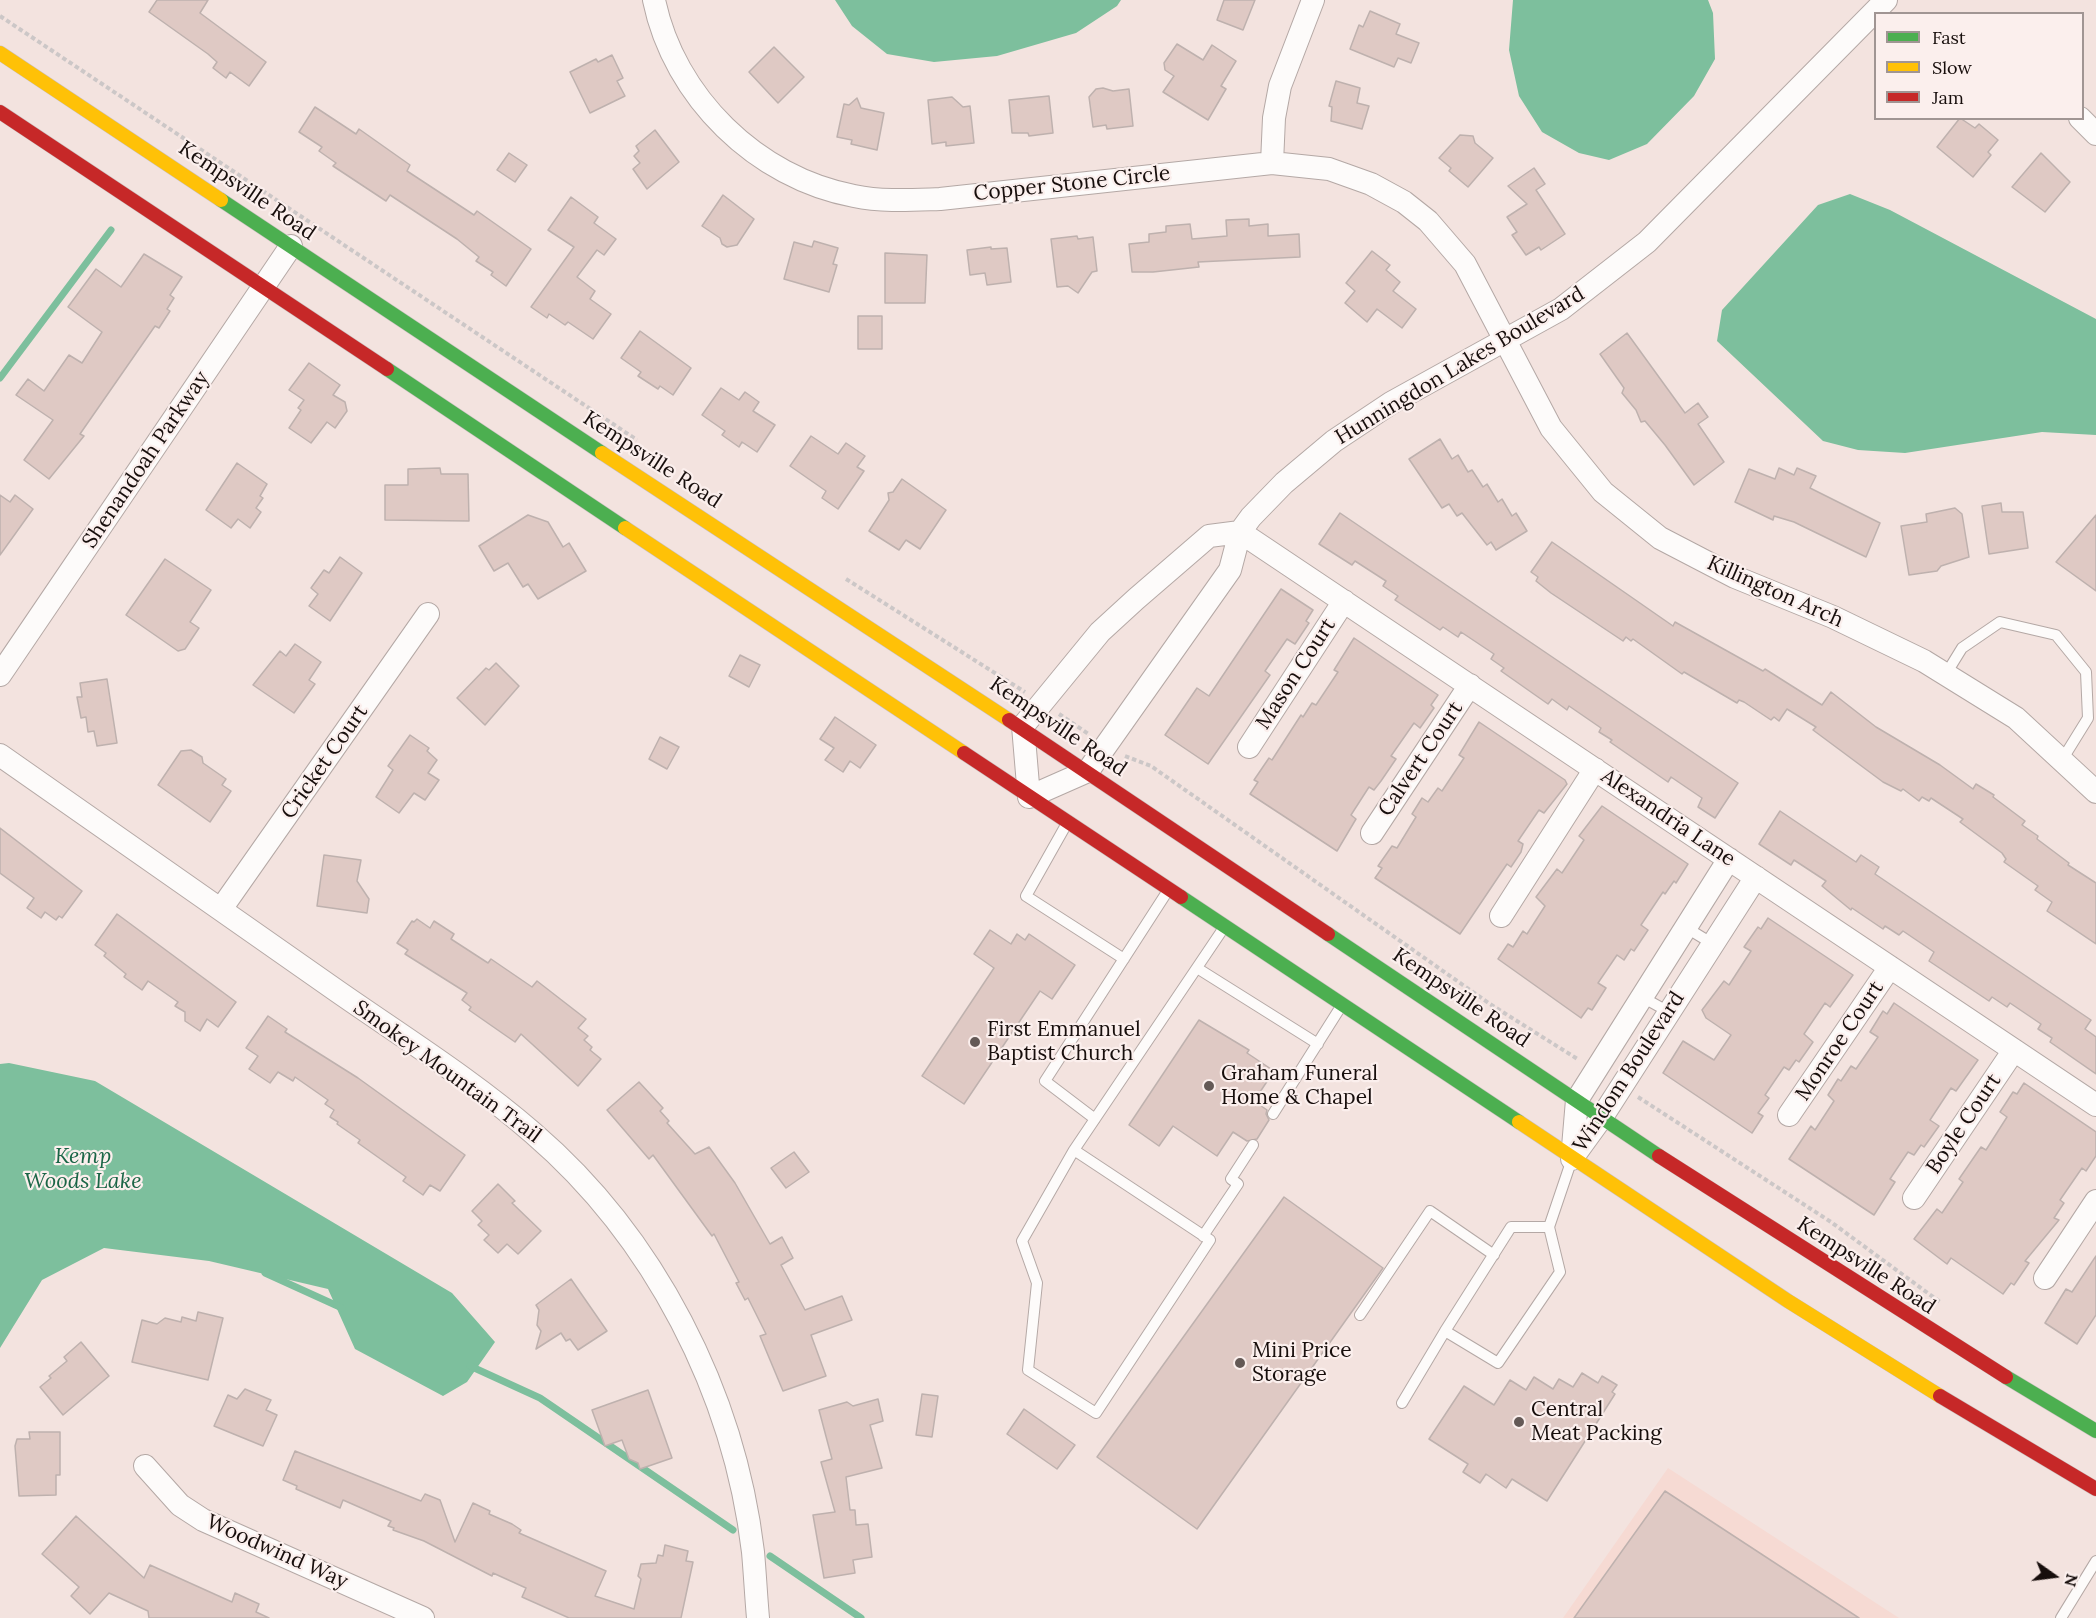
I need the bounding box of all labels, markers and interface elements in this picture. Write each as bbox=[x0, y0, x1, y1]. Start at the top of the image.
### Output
legend bbox=[1874, 12, 2084, 120]
text: Fast bbox=[1932, 26, 1966, 49]
text: Slow bbox=[1932, 56, 1972, 79]
text: Jam bbox=[1932, 86, 1964, 109]
street label: Kempsville Road bbox=[174, 136, 320, 246]
street label: Copper Stone Circle bbox=[972, 161, 1172, 207]
street label: Hunningdon Lakes Boulevard bbox=[1331, 282, 1589, 450]
street label: Shenandoah Parkway bbox=[77, 367, 215, 553]
street label: Kempsville Road bbox=[578, 406, 726, 514]
street label: Killington Arch bbox=[1703, 551, 1847, 633]
street label: Mason Court bbox=[1251, 614, 1341, 734]
street label: Kempsville Road bbox=[985, 672, 1131, 782]
street label: Calvert Court bbox=[1373, 697, 1469, 821]
street label: Cricket Court bbox=[276, 700, 374, 824]
street label: Alexandria Lane bbox=[1596, 764, 1740, 872]
street label: Kempsville Road bbox=[1388, 943, 1534, 1053]
street label: Monroe Court bbox=[1791, 976, 1889, 1106]
street label: Windom Boulevard bbox=[1568, 987, 1690, 1157]
street label: Smokey Mountain Trail bbox=[348, 995, 546, 1149]
place label: First Emmanuel Baptist Church bbox=[987, 1017, 1141, 1067]
marker: First Emmanuel Baptist Church bbox=[968, 1035, 982, 1049]
place label: Graham Funeral Home & Chapel bbox=[1221, 1061, 1378, 1111]
street label: Boyle Court bbox=[1921, 1069, 2007, 1179]
marker: Graham Funeral Home & Chapel bbox=[1202, 1079, 1216, 1093]
water label: Kemp Woods Lake bbox=[24, 1144, 142, 1196]
street label: Kempsville Road bbox=[1792, 1212, 1940, 1320]
place label: Mini Price Storage bbox=[1252, 1338, 1352, 1388]
marker: Mini Price Storage bbox=[1233, 1356, 1247, 1370]
place label: Central Meat Packing bbox=[1531, 1397, 1662, 1447]
marker: Central Meat Packing bbox=[1512, 1415, 1526, 1429]
street label: Woodwind Way bbox=[202, 1509, 352, 1595]
north arrow bbox=[2024, 1546, 2084, 1606]
text: N bbox=[2060, 1572, 2083, 1589]

